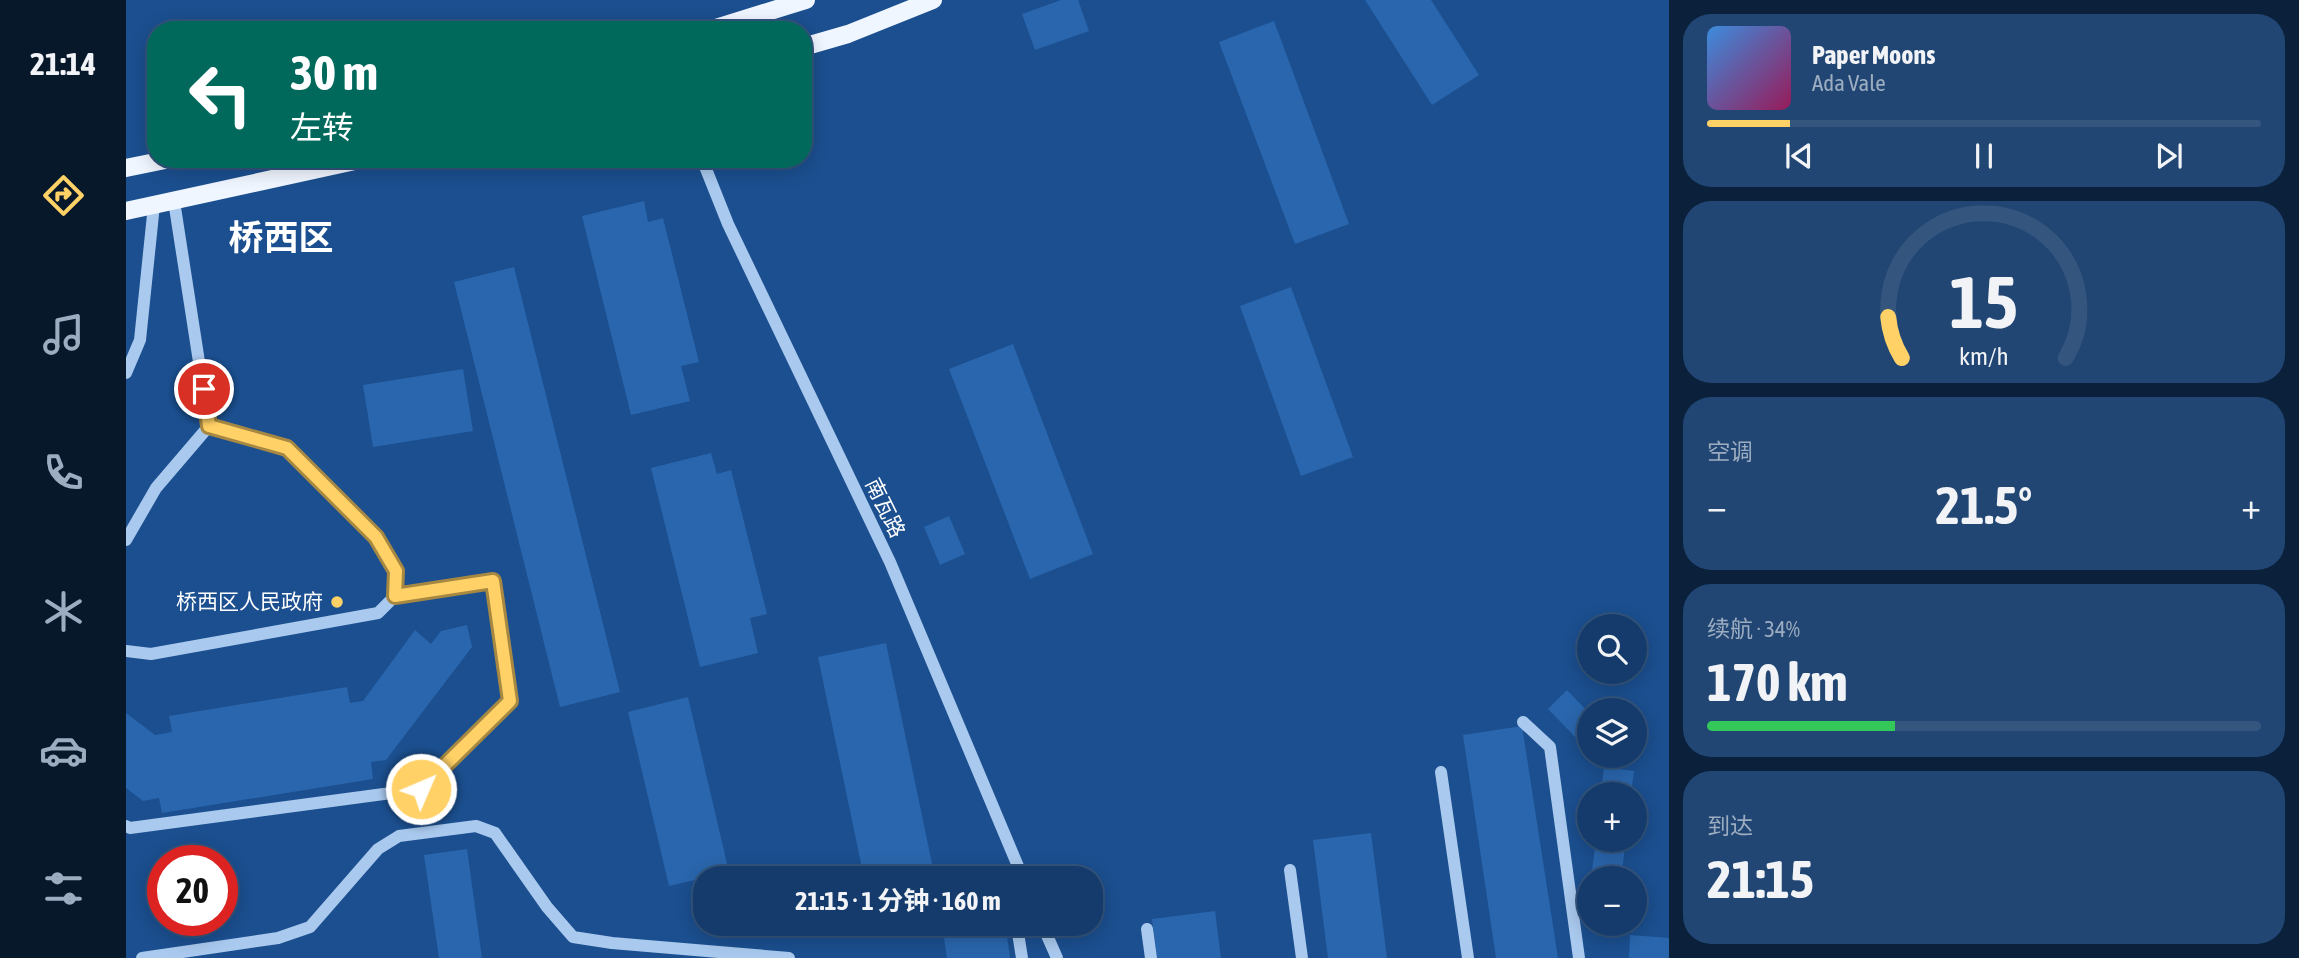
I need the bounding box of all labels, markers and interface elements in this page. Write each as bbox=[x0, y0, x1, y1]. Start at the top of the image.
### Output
text: Paper Moons bbox=[1812, 40, 1935, 70]
text: 30 m bbox=[290, 44, 378, 100]
text: 21:14 bbox=[30, 45, 96, 82]
icon: left bbox=[175, 49, 266, 140]
text: Ada Vale bbox=[1812, 70, 1886, 96]
text: 左转 bbox=[290, 109, 354, 146]
icon: previous bbox=[1780, 137, 1818, 175]
icon: pause bbox=[1965, 137, 2003, 175]
icon: next bbox=[2150, 137, 2188, 175]
icon: directions bbox=[39, 171, 88, 220]
district label: 桥西区 bbox=[228, 217, 334, 257]
text: 15 bbox=[1950, 260, 2018, 343]
icon: music bbox=[39, 310, 88, 359]
text: km/h bbox=[1959, 342, 2009, 370]
pin bbox=[174, 359, 234, 419]
icon: arrive bbox=[185, 370, 223, 408]
text: 空调 bbox=[1707, 439, 1753, 465]
icon: phone bbox=[39, 448, 88, 497]
street label: 南瓦路 bbox=[861, 474, 910, 541]
text: 21.5° bbox=[1936, 475, 2032, 535]
text: − bbox=[1707, 484, 1727, 527]
text: + bbox=[2241, 484, 2261, 527]
icon: climate bbox=[39, 587, 88, 636]
place label: 桥西区人民政府 bbox=[176, 589, 323, 613]
marker: 桥西区人民政府 bbox=[329, 594, 345, 610]
map controls bbox=[1577, 614, 1647, 936]
button: search bbox=[1577, 614, 1647, 684]
text: 续航 · 34% bbox=[1707, 616, 1800, 642]
text: 170 km bbox=[1707, 652, 1848, 712]
button: layers bbox=[1577, 698, 1647, 768]
icon: car bbox=[39, 726, 88, 775]
position arrow bbox=[384, 752, 458, 826]
button: + bbox=[1577, 782, 1647, 852]
text: 到达 bbox=[1707, 813, 1753, 839]
speed limit sign: 20 bbox=[147, 845, 238, 936]
text: 21:15 bbox=[1707, 849, 1814, 909]
icon: filters bbox=[39, 864, 88, 913]
button: − bbox=[1577, 866, 1647, 936]
text: 21:15 · 1 分钟 · 160 m bbox=[795, 886, 1001, 916]

